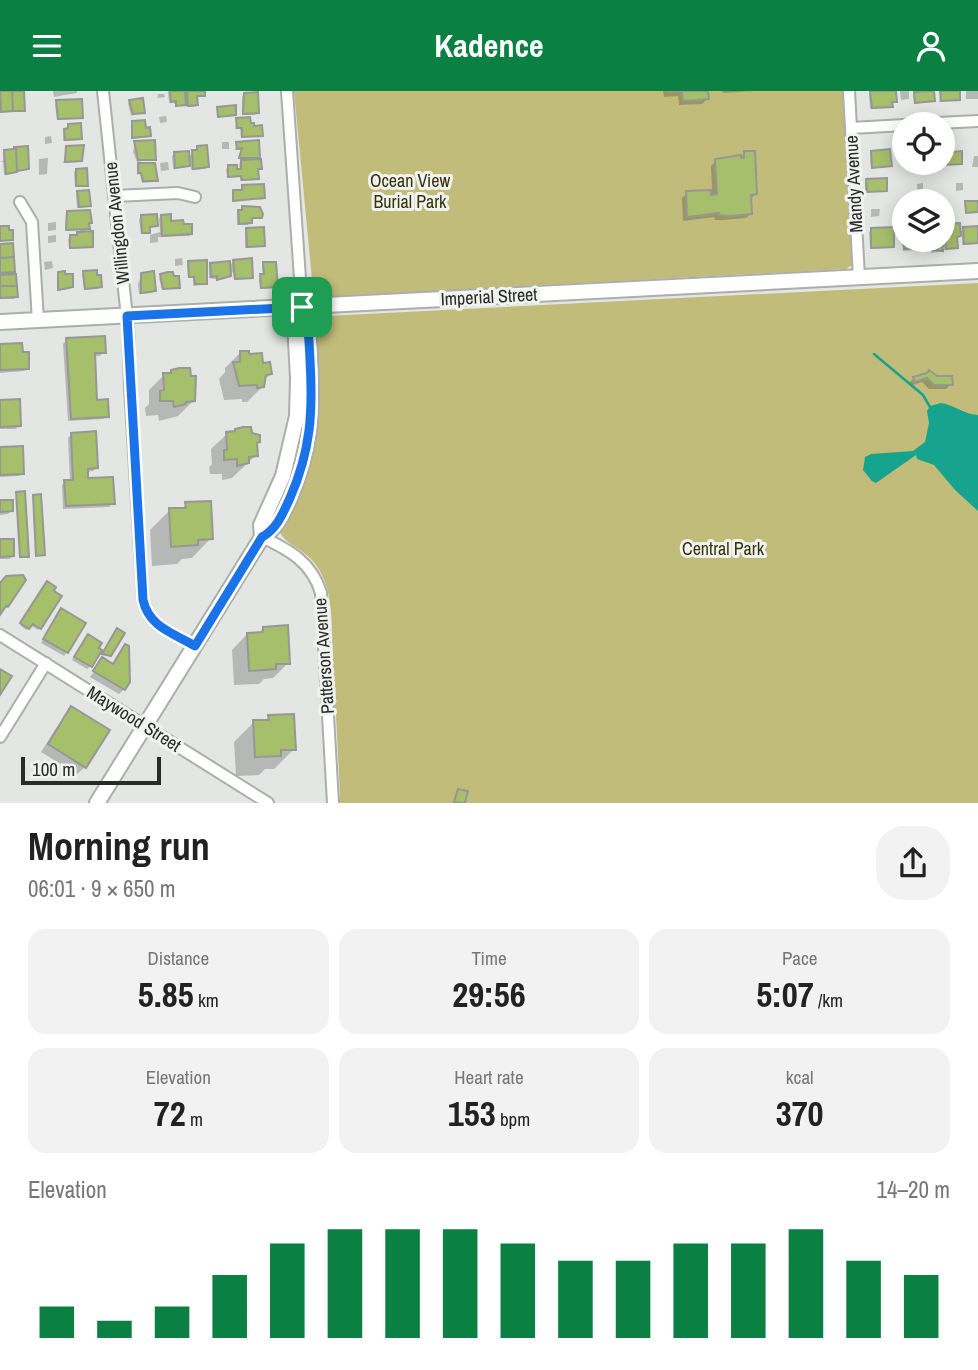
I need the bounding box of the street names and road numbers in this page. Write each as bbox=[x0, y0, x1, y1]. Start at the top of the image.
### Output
street label: Mandy Avenue bbox=[838, 135, 869, 233]
street label: Willingdon Avenue bbox=[98, 161, 135, 285]
street label: Imperial Street bbox=[440, 281, 538, 312]
street label: Patterson Avenue bbox=[307, 597, 340, 715]
street label: Maywood Street bbox=[82, 680, 186, 757]

